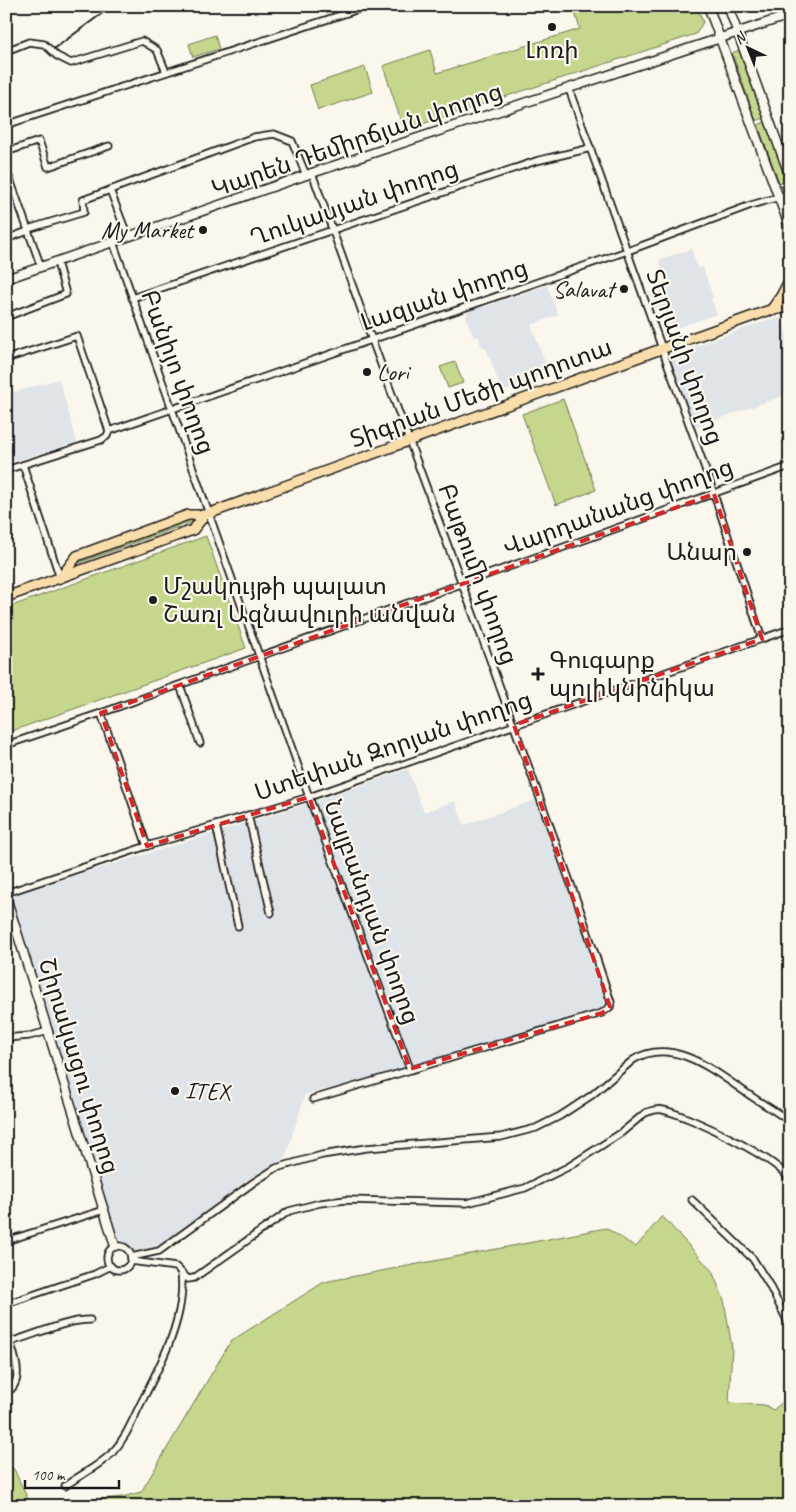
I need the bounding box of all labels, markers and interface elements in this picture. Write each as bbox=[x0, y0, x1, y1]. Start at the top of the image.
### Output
marker: Լոռի bbox=[546, 21, 558, 33]
north arrow bbox=[724, 22, 774, 72]
text: N bbox=[731, 28, 750, 48]
place label: Լոռի bbox=[525, 35, 579, 65]
street label: Կարեն Դեմիրճյան փողոց bbox=[208, 76, 506, 204]
street label: Ղուկասյան փողոց bbox=[246, 153, 462, 253]
place label: My Market bbox=[101, 215, 195, 245]
marker: My Market bbox=[197, 224, 209, 236]
street label: Լազյան փողոց bbox=[356, 252, 532, 338]
street label: Տերյանի փողոց bbox=[639, 265, 731, 449]
place label: Salavat bbox=[553, 274, 617, 304]
marker: Salavat bbox=[618, 283, 630, 295]
street label: Բանիյո փողոց bbox=[134, 286, 222, 458]
street label: Տիգրան Մեծի պողոտա bbox=[346, 332, 616, 454]
place label: Lori bbox=[377, 357, 411, 387]
marker: Lori bbox=[361, 366, 373, 378]
street label: Վարդանանց փողոց bbox=[499, 451, 737, 563]
street label: Բաթումի փողոց bbox=[431, 479, 525, 669]
place label: Անար bbox=[666, 537, 737, 567]
marker: Անար bbox=[741, 546, 753, 558]
place label: Մշակույթի պալատ Շառլ Ազնավուրի անվան bbox=[163, 571, 456, 629]
marker: Մշակույթի պալատ Շառլ Ազնավուրի անվան bbox=[147, 594, 159, 606]
place label: Գուգարք պոլիկնինիկա bbox=[549, 645, 715, 703]
marker: Գուգարք պոլիկնինիկա bbox=[531, 667, 545, 681]
street label: Ստեփան Զորյան փողոց bbox=[250, 684, 536, 808]
street label: Նալբանդյան փողոց bbox=[317, 796, 427, 1028]
street label: Շիրակացու փողոց bbox=[32, 955, 126, 1177]
place label: ITEX bbox=[185, 1076, 233, 1106]
marker: ITEX bbox=[169, 1085, 181, 1097]
scale bar bbox=[25, 1457, 119, 1489]
text: 100 m bbox=[32, 1466, 66, 1485]

